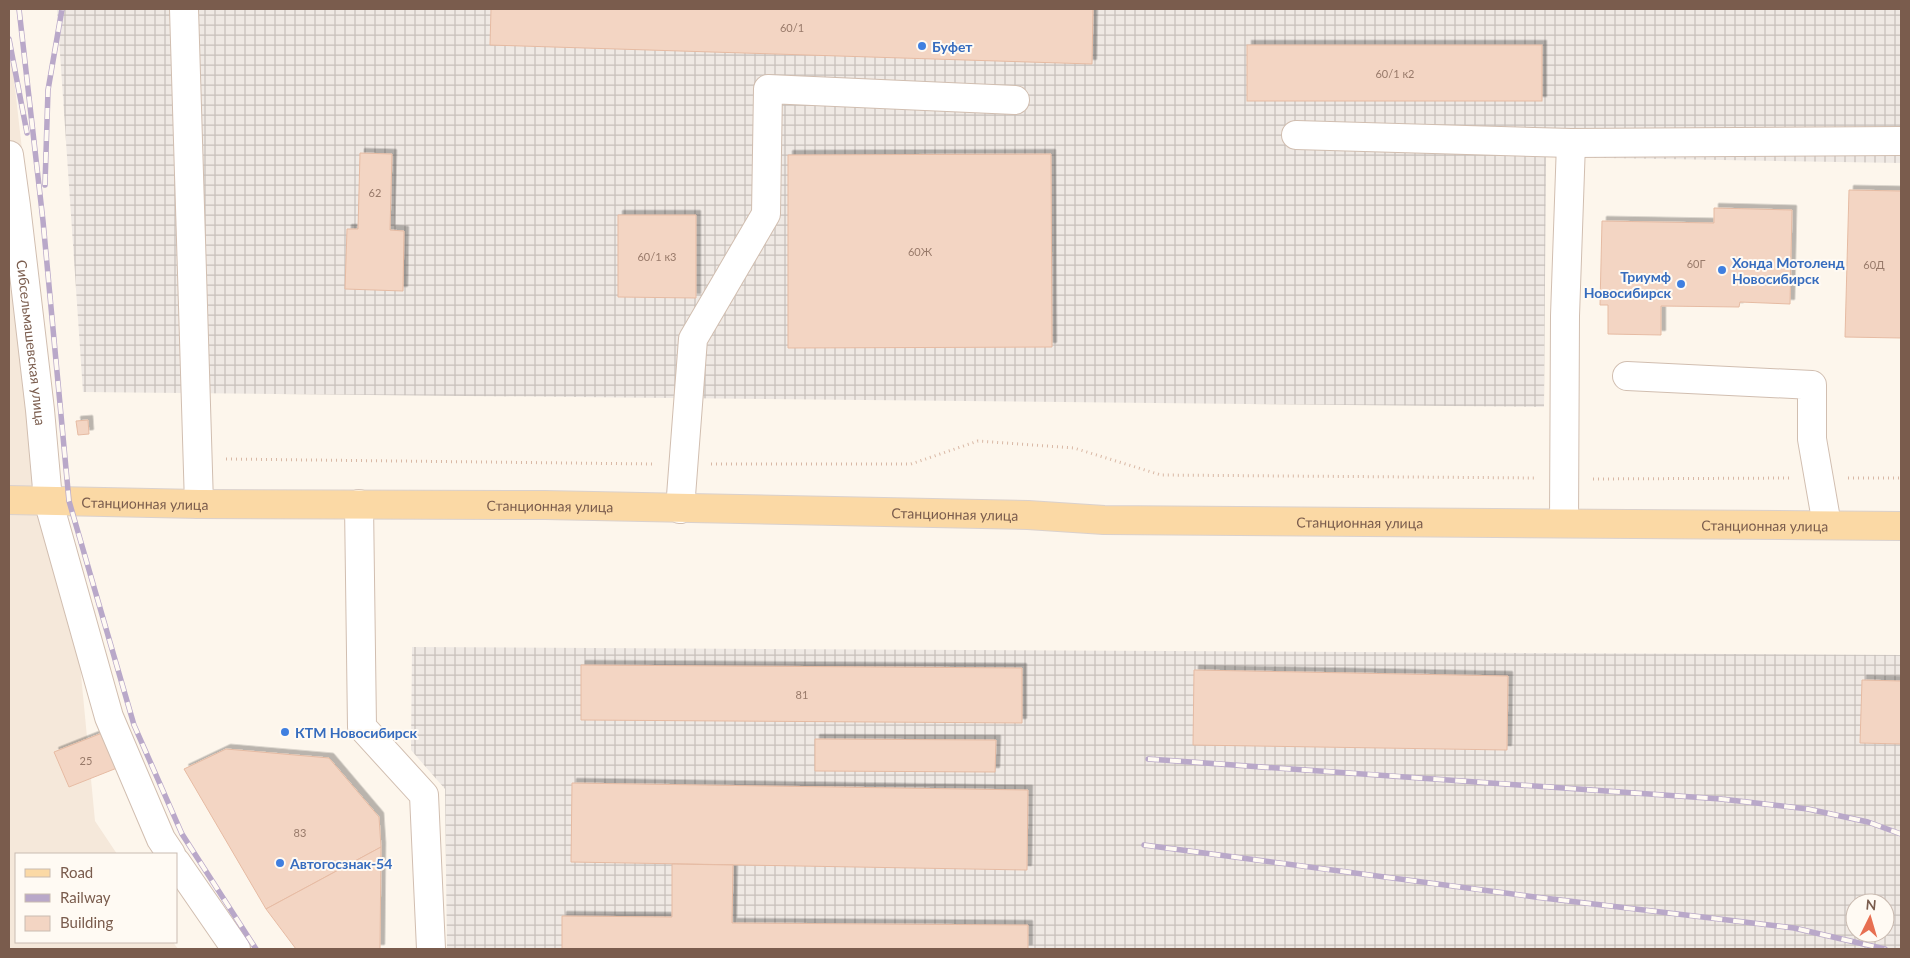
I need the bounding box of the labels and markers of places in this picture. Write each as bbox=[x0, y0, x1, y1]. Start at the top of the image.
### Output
place label: Буфет bbox=[932, 38, 973, 55]
marker: Буфет bbox=[916, 40, 928, 52]
place label: Хонда Мотоленд Новосибирск bbox=[1732, 254, 1845, 287]
marker: Хонда Мотоленд Новосибирск bbox=[1716, 264, 1728, 276]
place label: Триумф Новосибирск bbox=[1584, 268, 1671, 301]
marker: Триумф Новосибирск bbox=[1675, 278, 1687, 290]
place label: КТМ Новосибирск bbox=[295, 724, 418, 741]
marker: КТМ Новосибирск bbox=[279, 726, 291, 738]
place label: Автогосзнак-54 bbox=[289, 855, 392, 872]
marker: Автогосзнак-54 bbox=[274, 857, 286, 869]

